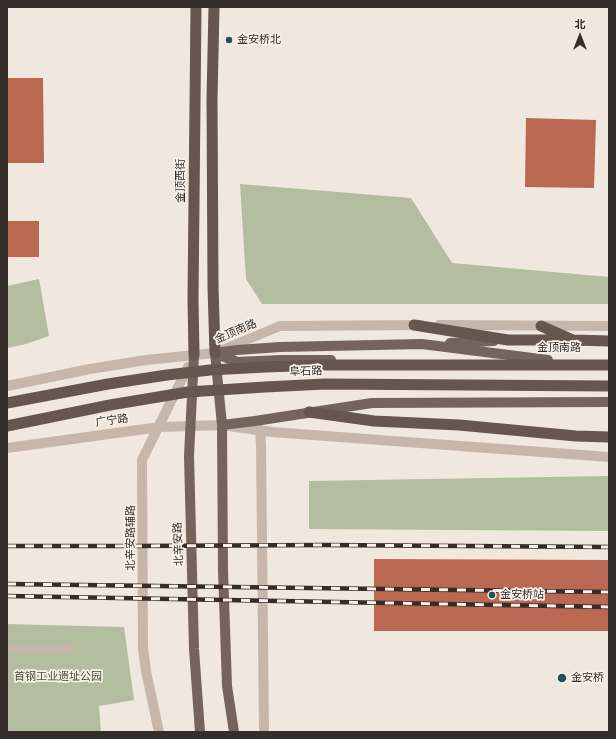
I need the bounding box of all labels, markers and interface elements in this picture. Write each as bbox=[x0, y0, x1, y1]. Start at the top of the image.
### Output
north arrow bbox=[560, 16, 600, 56]
text: 北 bbox=[575, 16, 586, 32]
place label: 金安桥北 bbox=[237, 33, 281, 47]
marker: 金安桥北 bbox=[224, 35, 234, 45]
street label: 金顶西街 bbox=[174, 159, 188, 203]
street label: 金顶南路 bbox=[213, 317, 259, 347]
street label: 金顶南路 bbox=[537, 341, 581, 355]
street label: 阜石路 bbox=[289, 365, 323, 379]
street label: 广宁路 bbox=[95, 412, 129, 430]
street label: 北辛安路辅路 bbox=[124, 505, 138, 571]
street label: 北辛安路 bbox=[172, 522, 186, 566]
place label: 金安桥站 bbox=[500, 588, 544, 602]
marker: 金安桥站 bbox=[487, 590, 497, 600]
park label: 首钢工业遗址公园 bbox=[14, 670, 102, 684]
place label: 金安桥 bbox=[571, 671, 604, 685]
marker: 金安桥 bbox=[556, 672, 568, 684]

